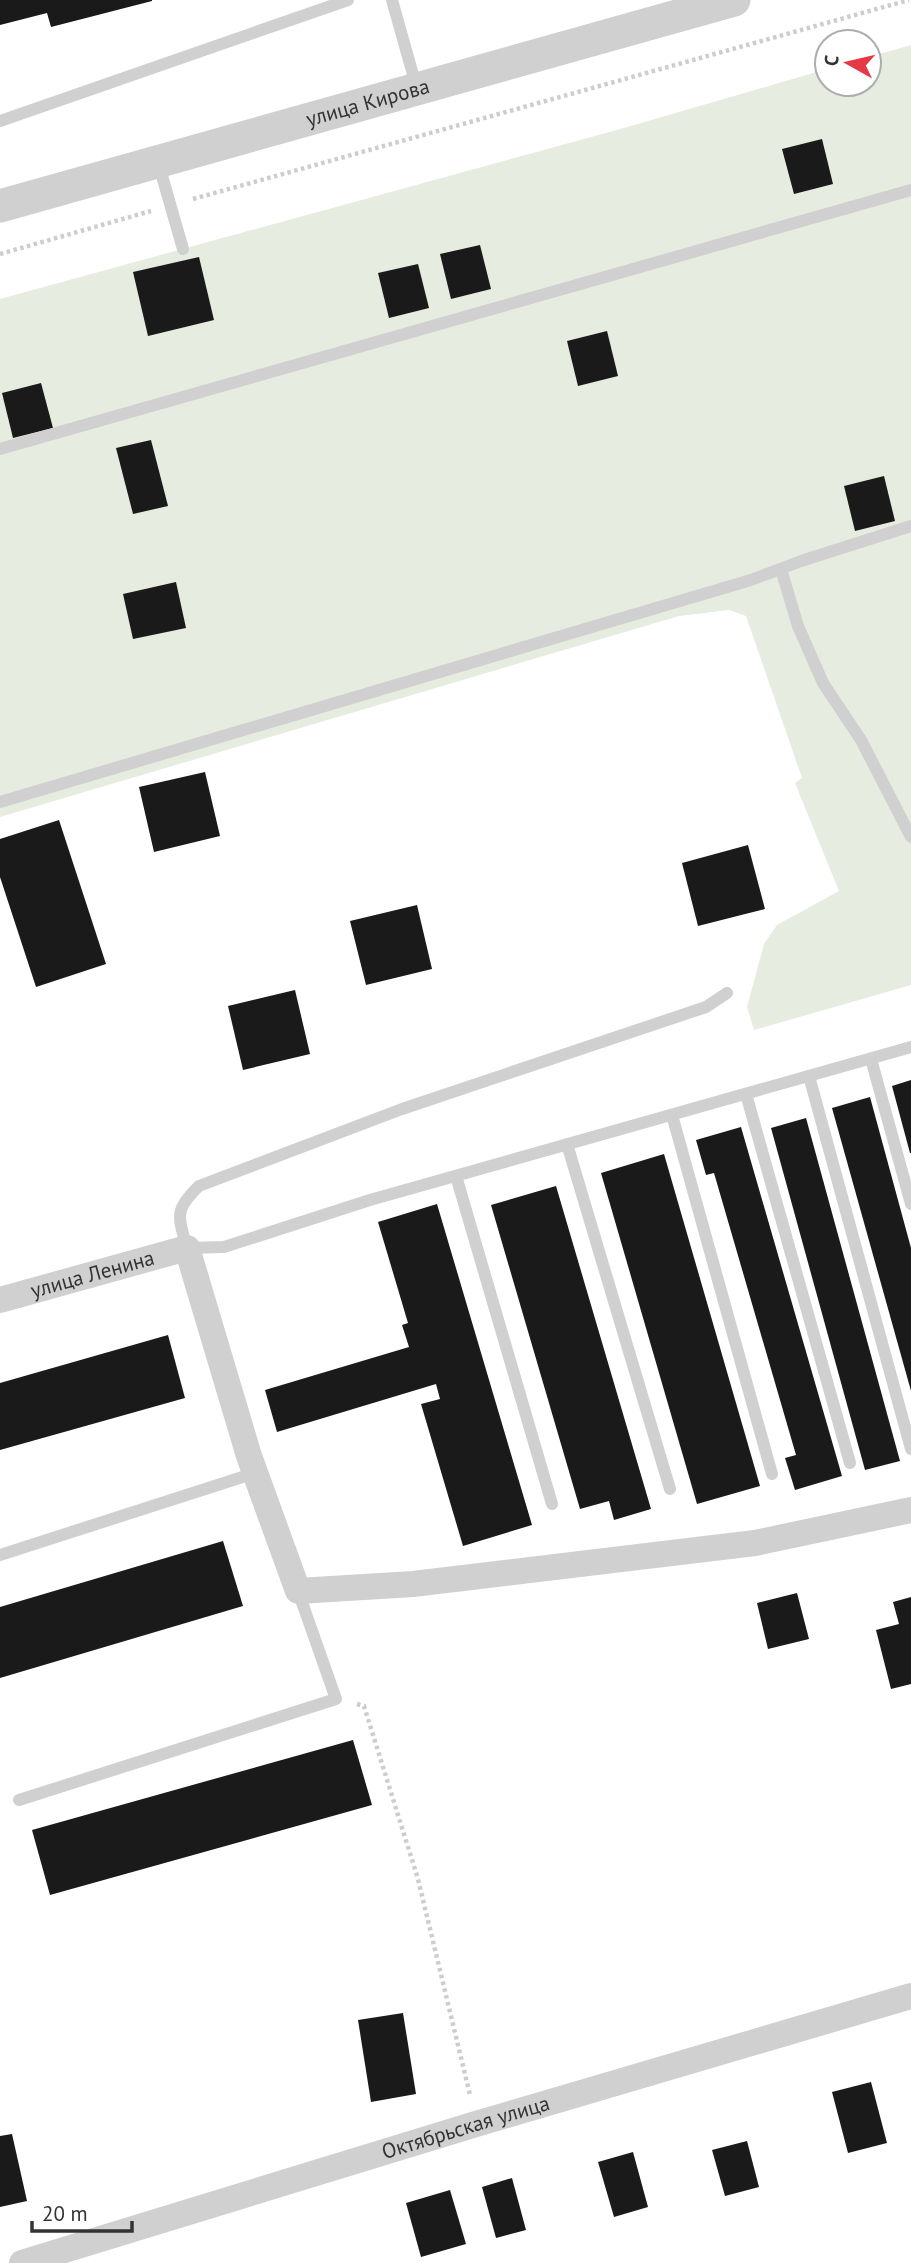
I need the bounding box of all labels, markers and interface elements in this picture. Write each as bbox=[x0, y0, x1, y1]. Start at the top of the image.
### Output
north arrow bbox=[813, 28, 883, 98]
text: С bbox=[819, 53, 844, 68]
street label: улица Кирова bbox=[303, 72, 432, 132]
street label: улица Ленина bbox=[27, 1244, 157, 1304]
street label: Октябрьская улица bbox=[378, 2089, 553, 2165]
scale bar bbox=[32, 2190, 131, 2234]
text: 20 m bbox=[42, 2200, 88, 2227]

